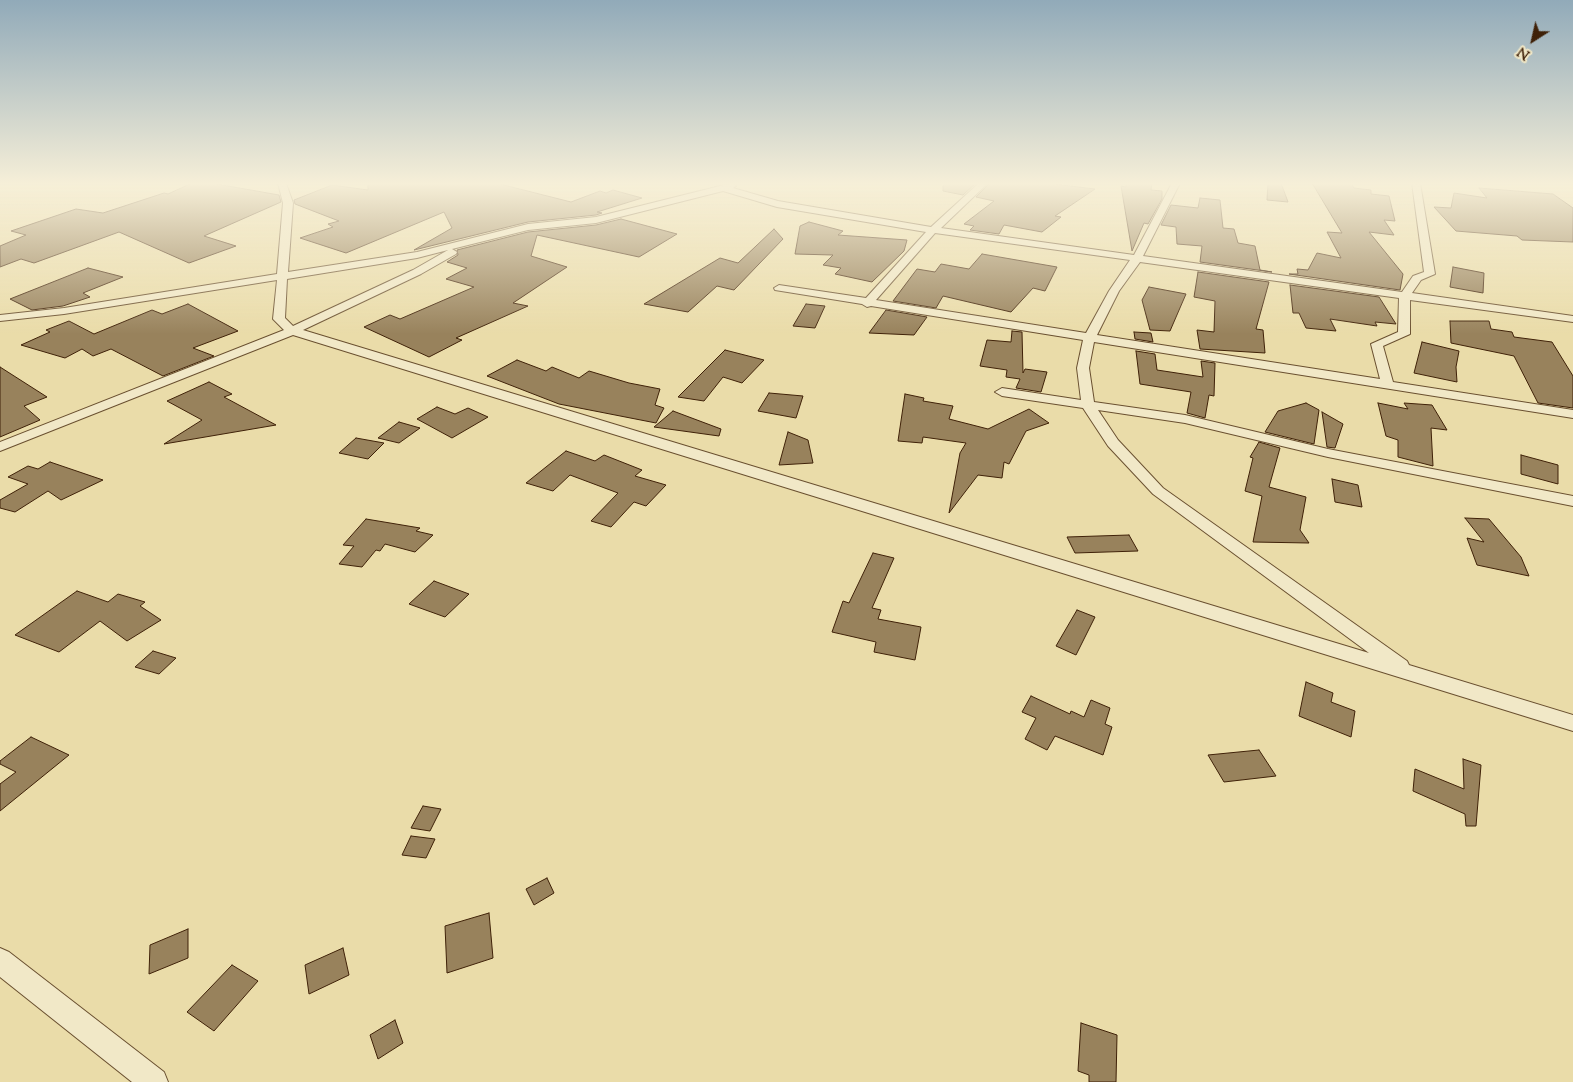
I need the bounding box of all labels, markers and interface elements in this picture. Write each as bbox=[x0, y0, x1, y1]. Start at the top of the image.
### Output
north arrow bbox=[1508, 15, 1558, 65]
text: N bbox=[1514, 41, 1535, 64]

